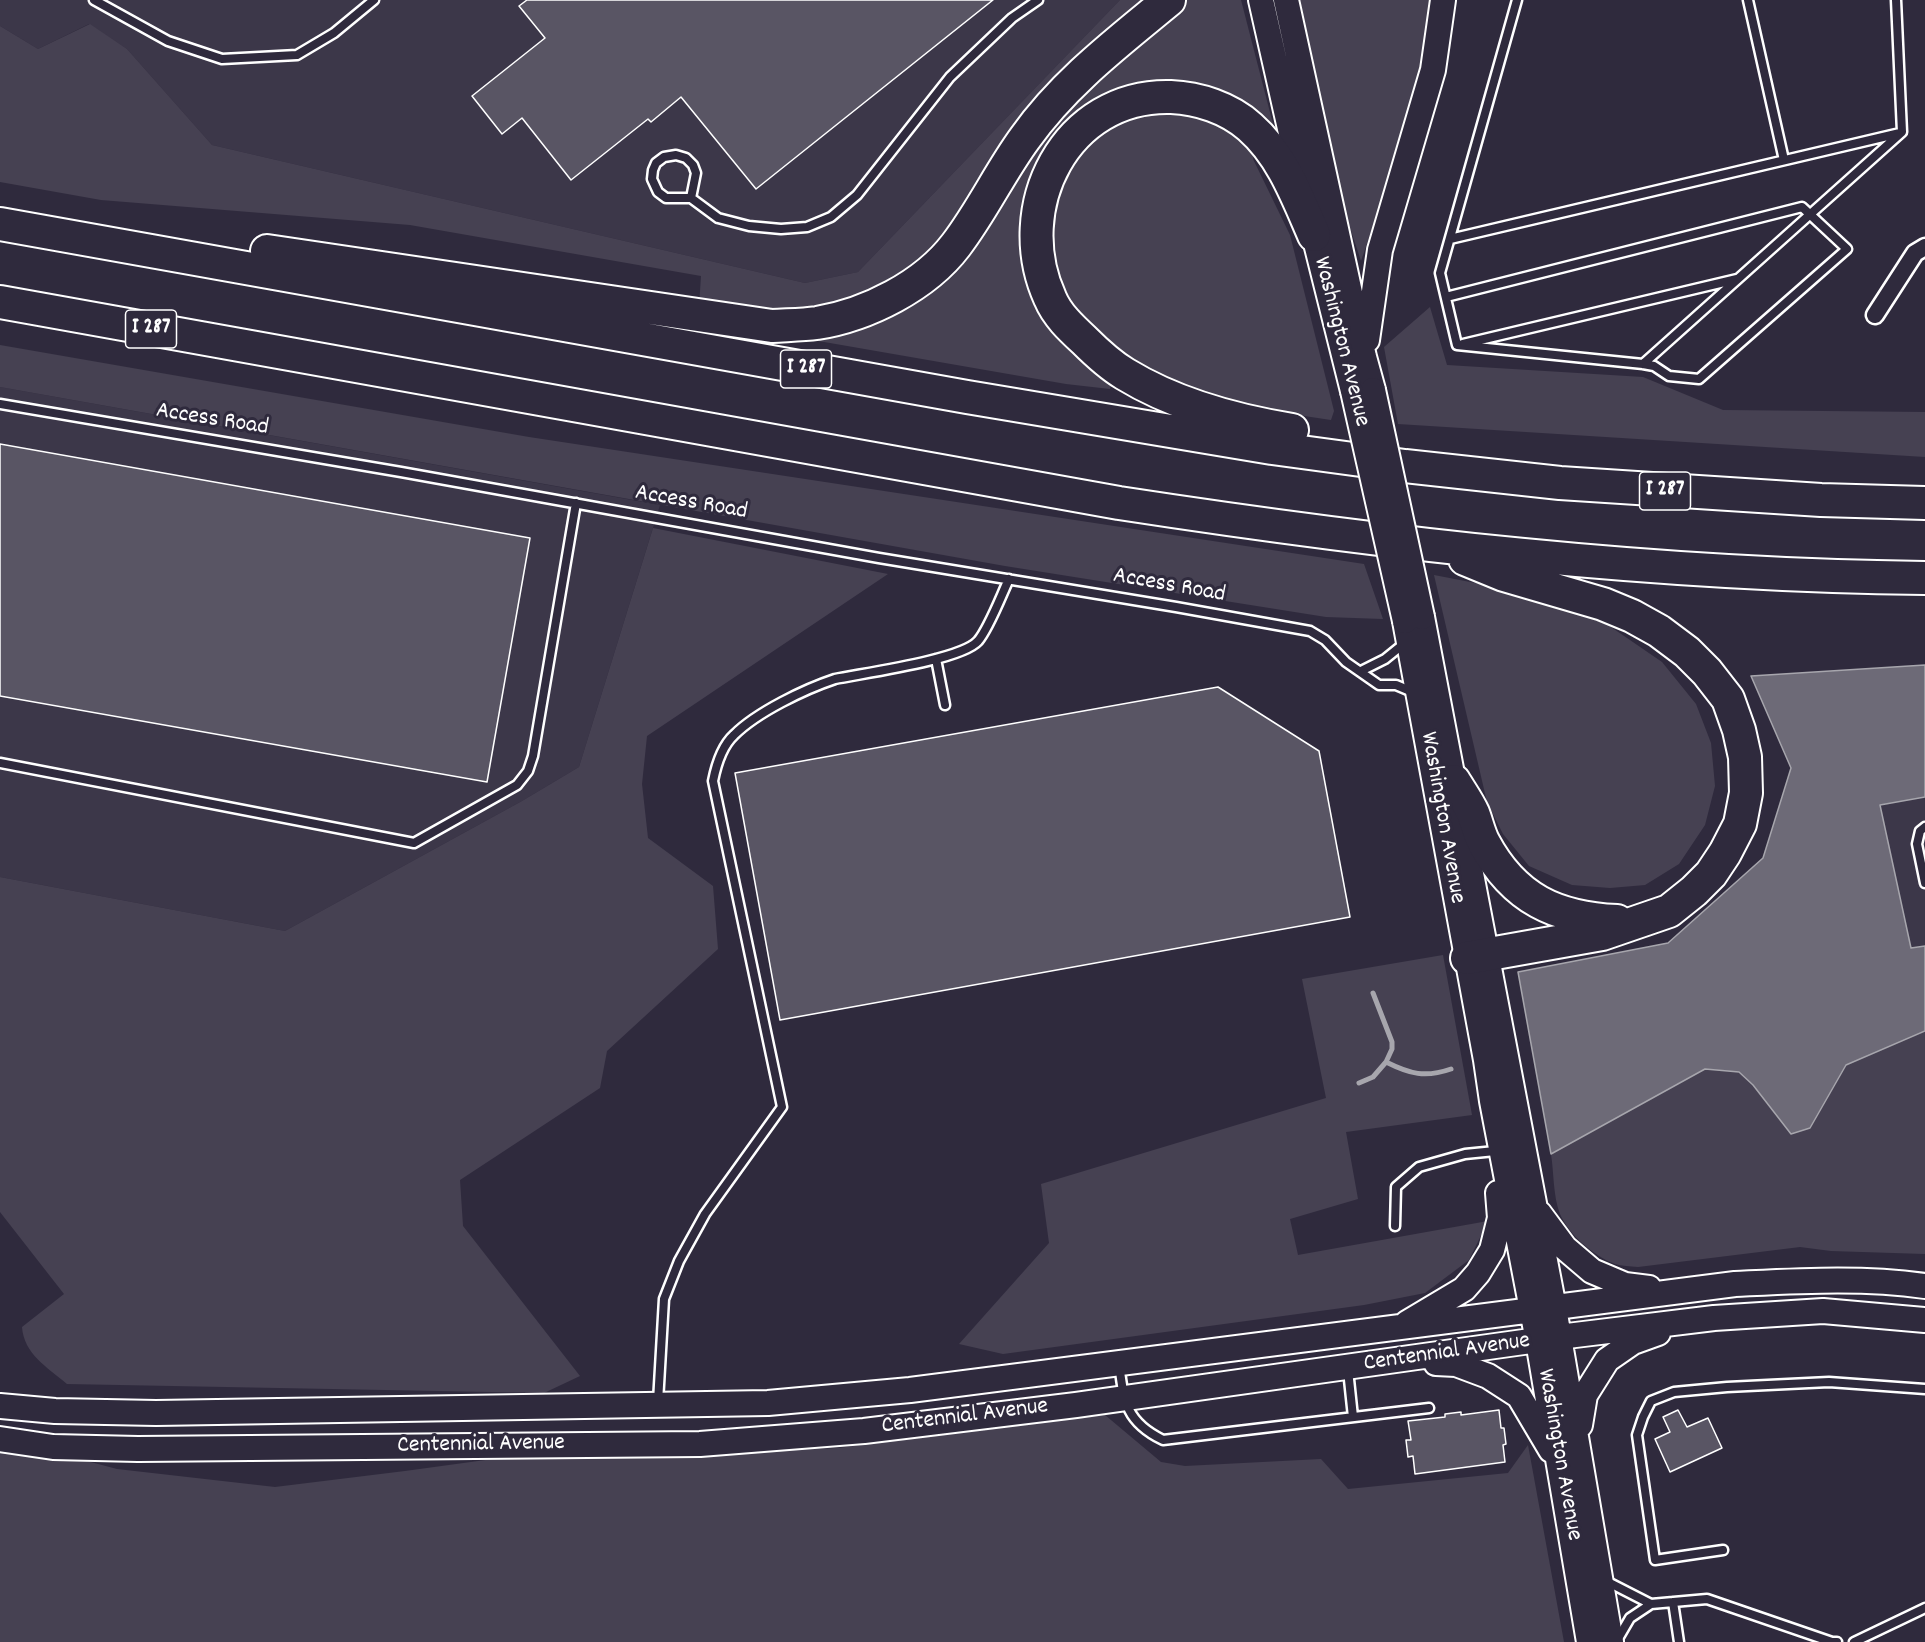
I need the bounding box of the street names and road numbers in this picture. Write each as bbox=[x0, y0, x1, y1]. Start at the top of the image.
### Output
street label: Washington Avenue bbox=[1305, 254, 1375, 430]
road number: I 287 bbox=[126, 310, 176, 348]
road number: I 287 bbox=[780, 350, 832, 388]
street label: Access Road bbox=[154, 398, 270, 444]
road number: I 287 bbox=[1640, 472, 1690, 510]
street label: Access Road bbox=[633, 480, 749, 528]
street label: Access Road bbox=[1111, 563, 1227, 611]
street label: Washington Avenue bbox=[1412, 730, 1470, 906]
street label: Centennial Avenue bbox=[1362, 1328, 1532, 1380]
street label: Washington Avenue bbox=[1529, 1367, 1587, 1543]
street label: Centennial Avenue bbox=[880, 1393, 1050, 1443]
street label: Centennial Avenue bbox=[397, 1430, 565, 1462]

